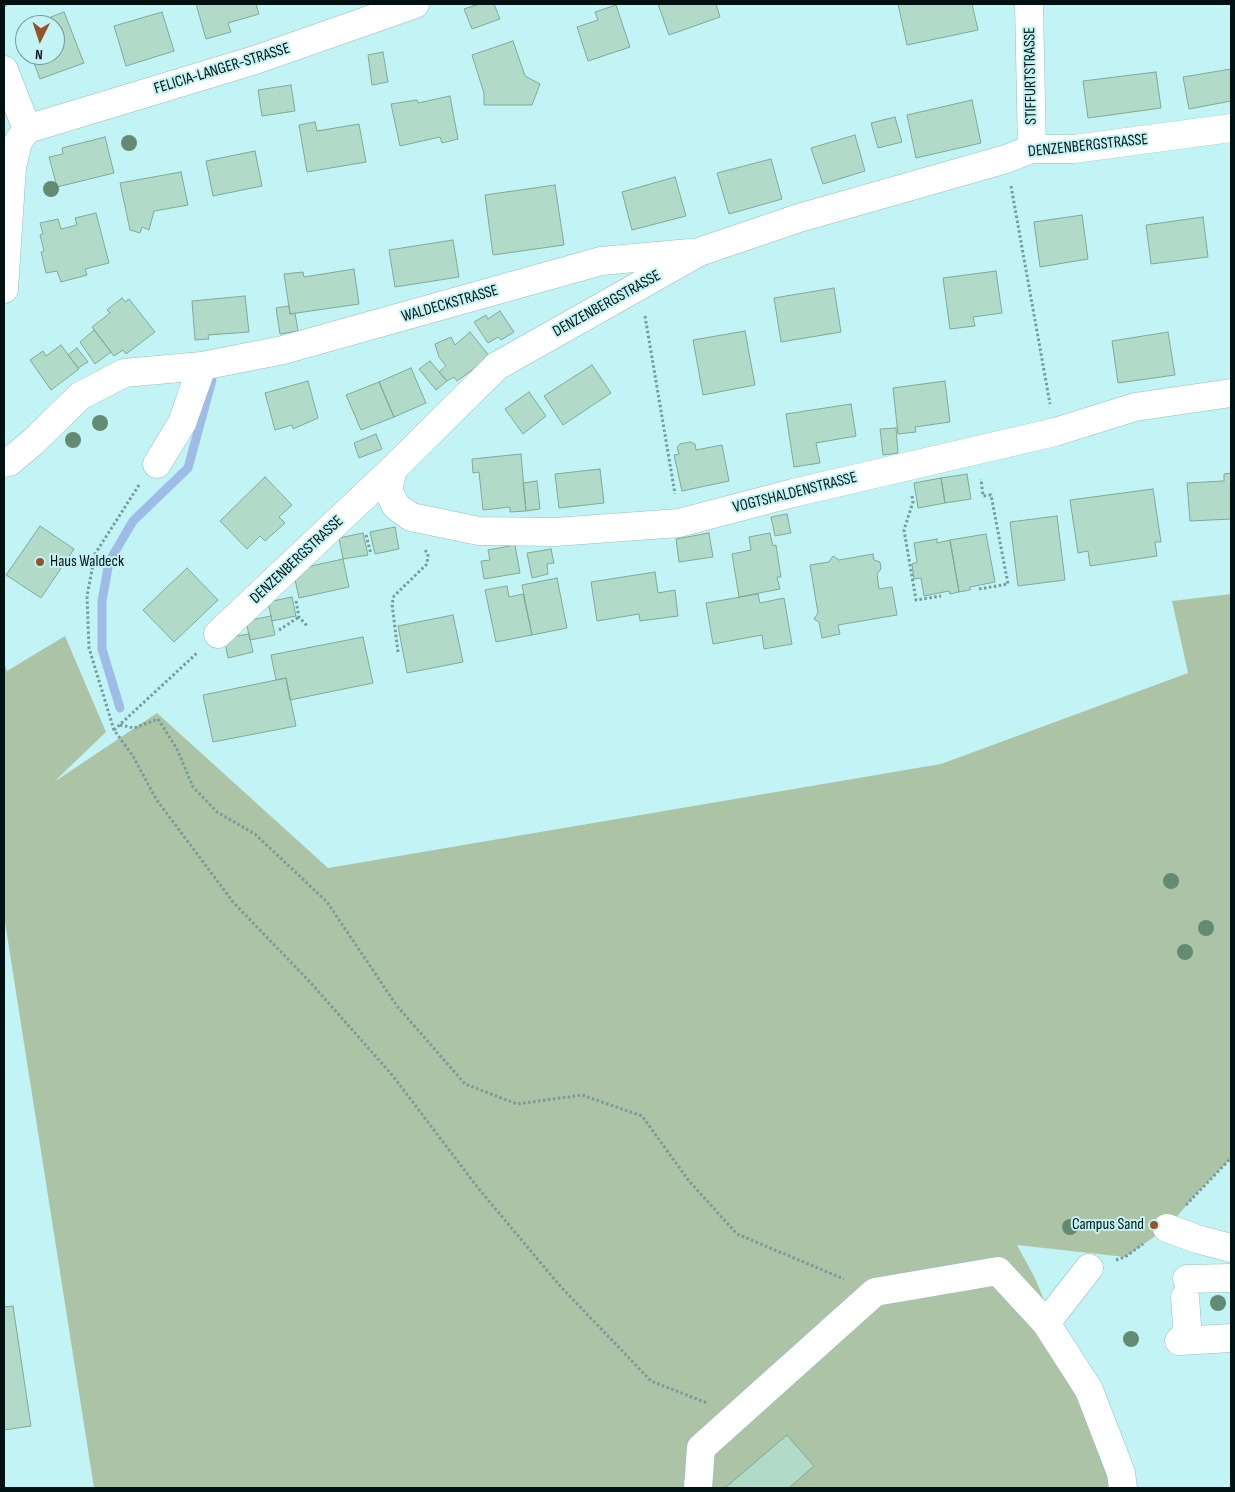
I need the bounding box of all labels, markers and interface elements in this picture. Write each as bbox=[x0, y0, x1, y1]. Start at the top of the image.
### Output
north arrow bbox=[15, 15, 65, 65]
street label: STIFFURTSTRASSE bbox=[1021, 27, 1041, 125]
street label: FELICIA-LANGER-STRASSE bbox=[152, 39, 292, 99]
text: N bbox=[35, 46, 43, 63]
street label: DENZENBERGSTRASSE bbox=[1027, 130, 1149, 162]
street label: DENZENBERGSTRASSE bbox=[550, 266, 664, 342]
street label: WALDECKSTRASSE bbox=[400, 281, 500, 327]
street label: VOGTSHALDENSTRASSE bbox=[731, 468, 859, 518]
street label: DENZENBERGSTRASSE bbox=[246, 512, 348, 608]
place label: Haus Waldeck bbox=[50, 552, 124, 572]
marker: Haus Waldeck bbox=[34, 556, 46, 568]
place label: Campus Sand bbox=[1072, 1215, 1144, 1235]
marker: Campus Sand bbox=[1148, 1219, 1160, 1231]

